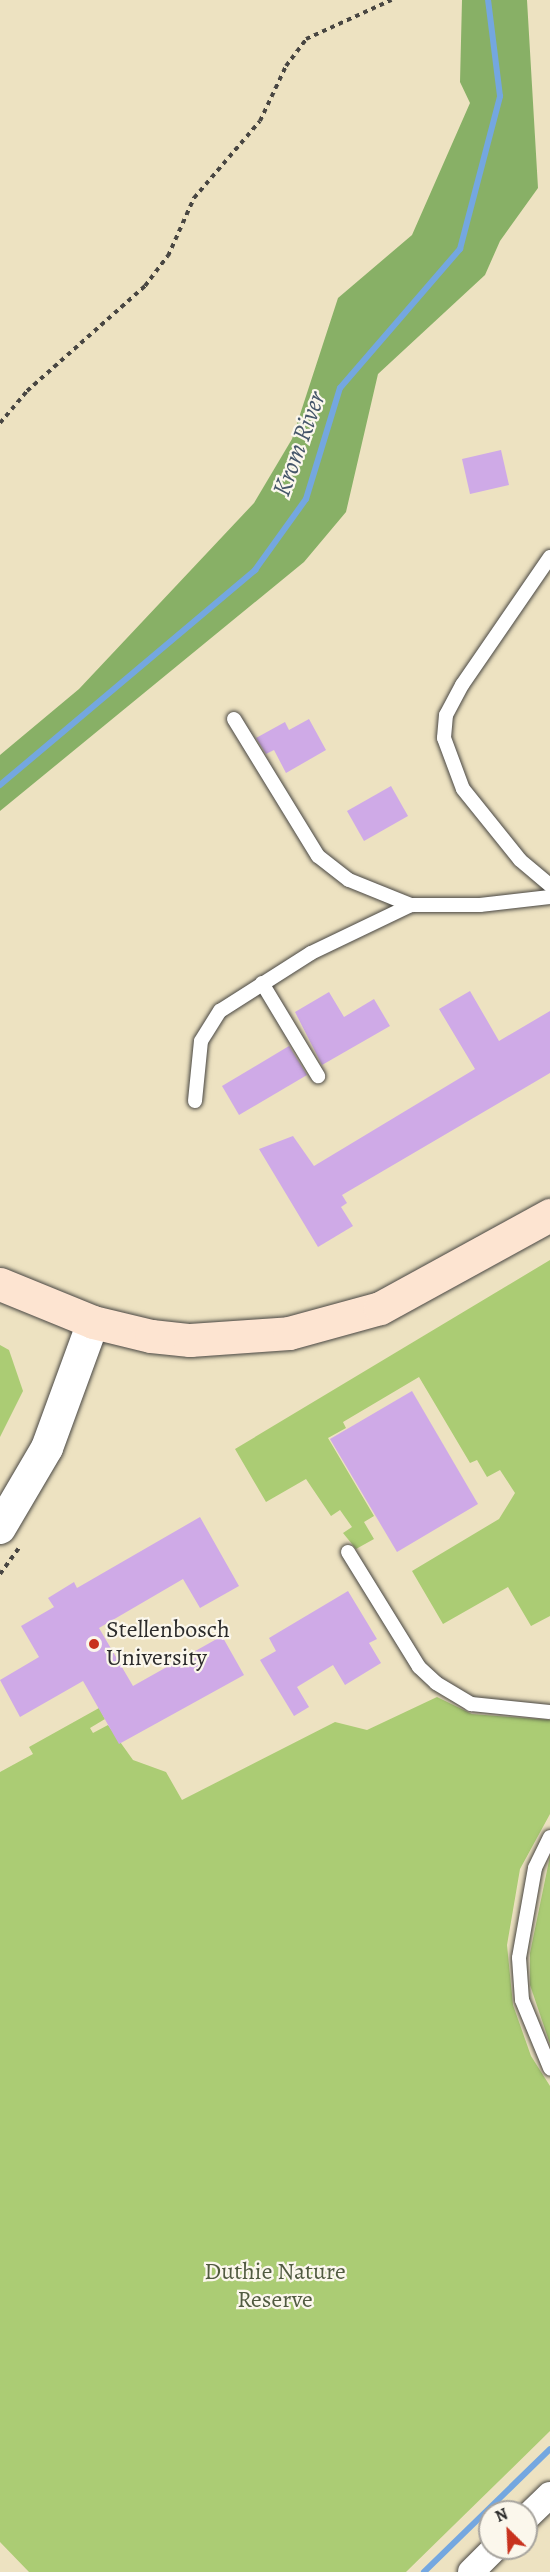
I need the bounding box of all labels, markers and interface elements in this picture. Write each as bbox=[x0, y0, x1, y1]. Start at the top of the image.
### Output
water label: Krom River bbox=[266, 387, 332, 501]
place label: Stellenbosch University bbox=[106, 1616, 230, 1672]
marker: Stellenbosch University bbox=[87, 1637, 101, 1651]
park label: Duthie Nature Reserve bbox=[204, 2258, 346, 2314]
north arrow bbox=[478, 2500, 538, 2560]
text: N bbox=[492, 2503, 511, 2528]

